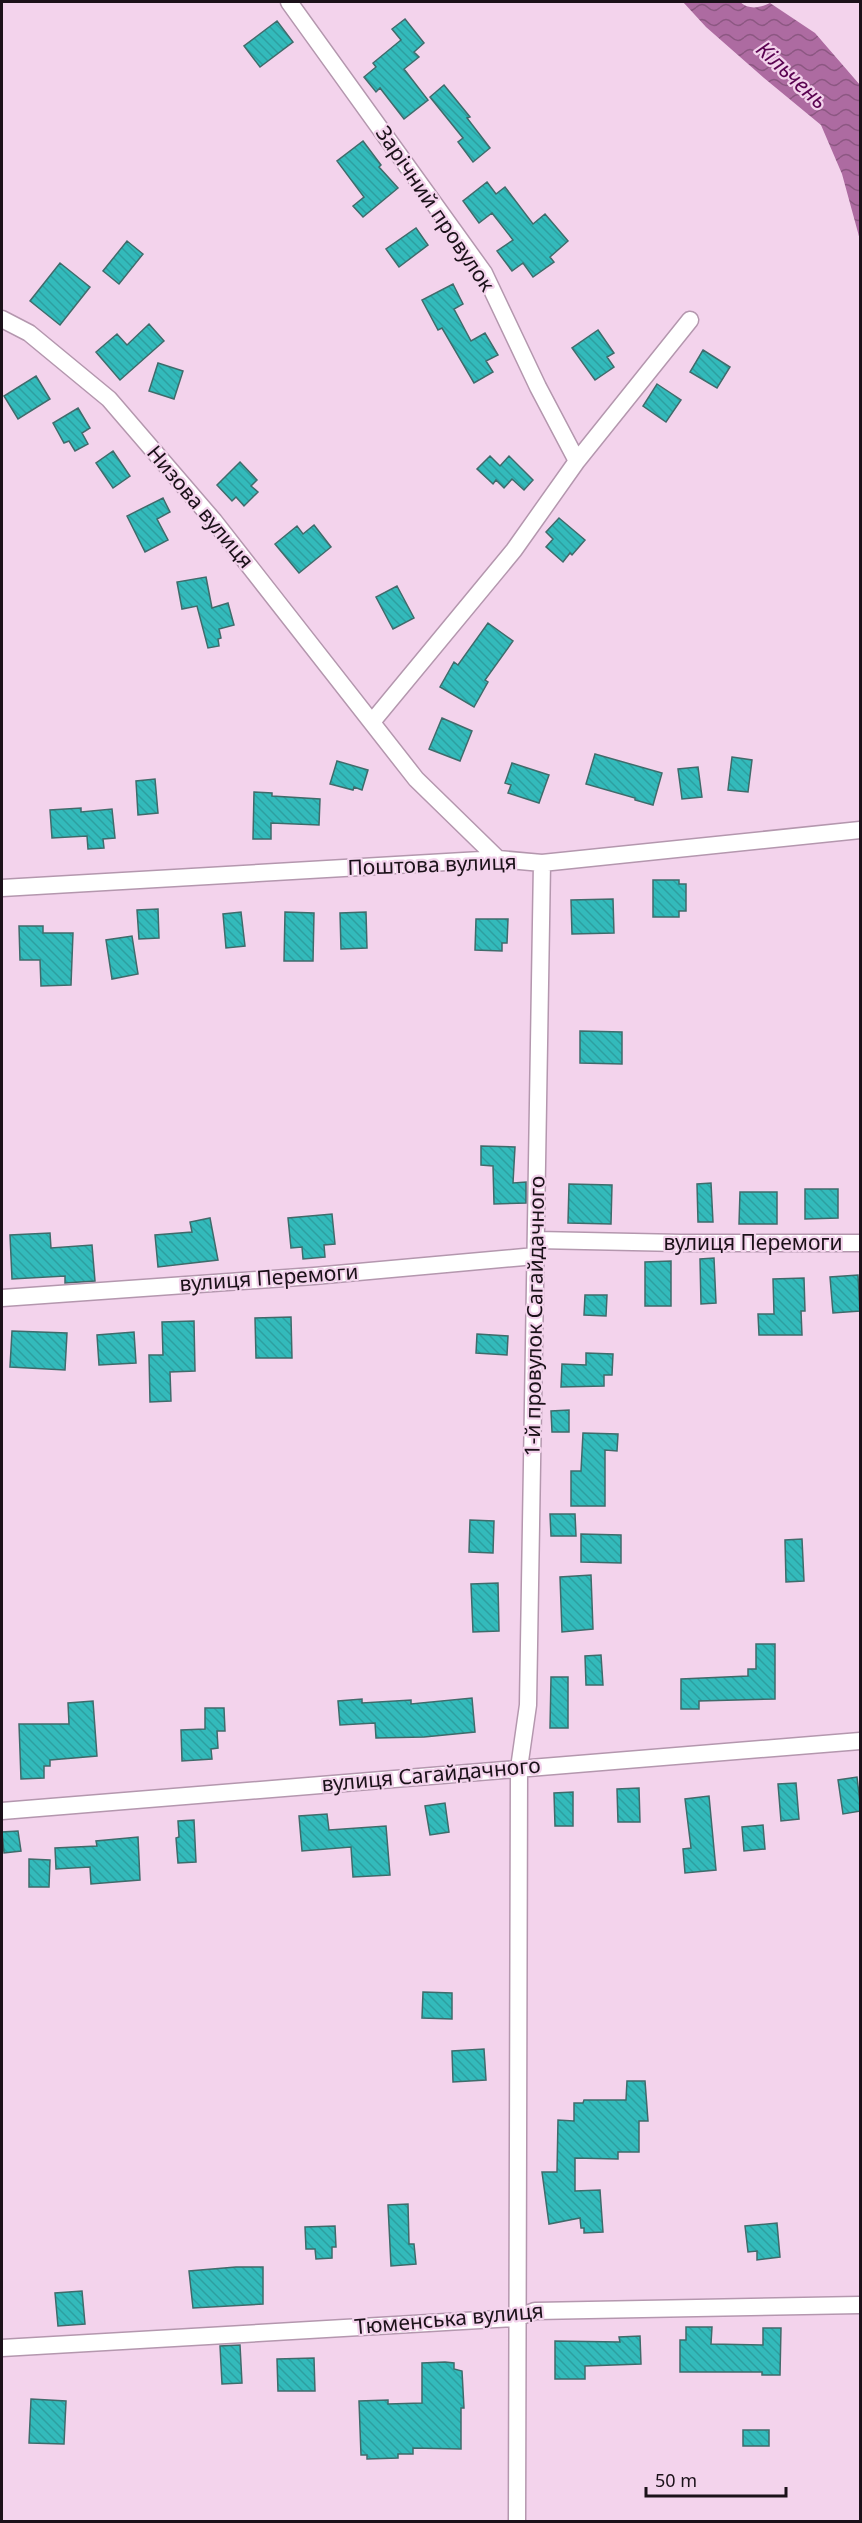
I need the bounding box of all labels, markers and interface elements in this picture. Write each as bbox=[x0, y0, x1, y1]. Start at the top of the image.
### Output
water label: Кільчень bbox=[751, 34, 835, 115]
street label: Зарічний провулок bbox=[370, 120, 502, 297]
street label: Низова вулиця bbox=[141, 439, 260, 574]
street label: Поштова вулиця bbox=[347, 847, 517, 881]
street label: 1-й провулок Сагайдачного bbox=[518, 1175, 550, 1457]
street label: вулиця Перемоги bbox=[663, 1228, 843, 1256]
street label: вулиця Перемоги bbox=[179, 1257, 359, 1297]
street label: вулиця Сагайдачного bbox=[320, 1750, 542, 1798]
street label: Тюменська вулиця bbox=[353, 2296, 545, 2340]
scale bar bbox=[646, 2460, 786, 2498]
text: 50 m bbox=[655, 2468, 697, 2492]

